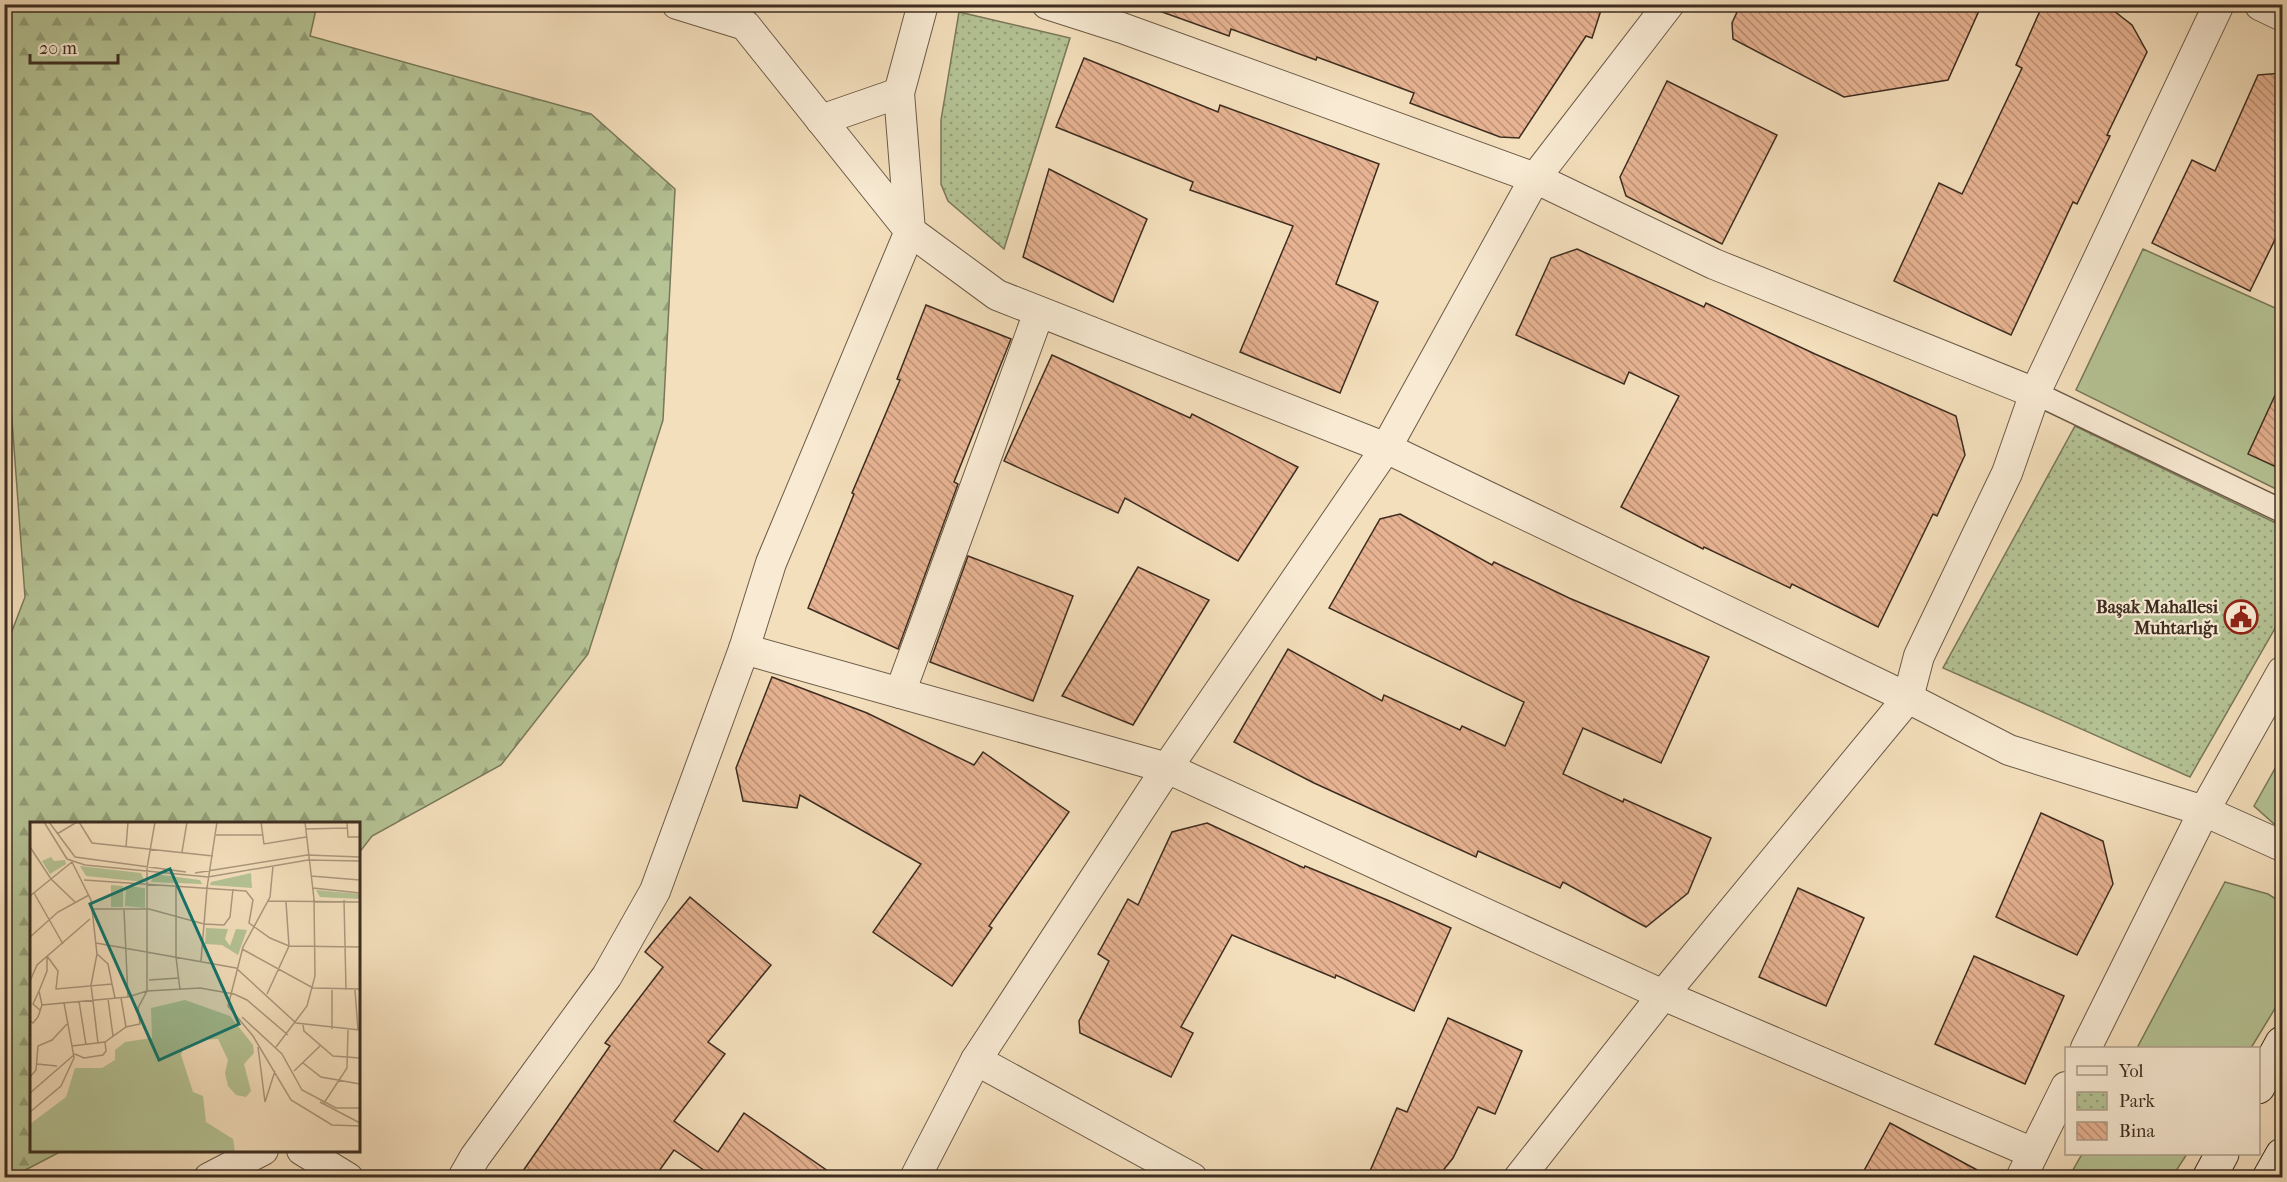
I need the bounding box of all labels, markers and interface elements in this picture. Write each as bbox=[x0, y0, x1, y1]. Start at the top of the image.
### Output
scale bar bbox=[30, 27, 118, 65]
text: 20 m bbox=[39, 38, 77, 59]
place label: Başak Mahallesi Muhtarlığı bbox=[2096, 597, 2219, 639]
public building icon: Başak Mahallesi Muhtarlığı bbox=[2223, 599, 2259, 635]
inset map bbox=[30, 822, 360, 1152]
legend bbox=[2065, 1047, 2260, 1155]
text: Yol bbox=[2118, 1061, 2144, 1082]
text: Park bbox=[2119, 1091, 2156, 1112]
text: Bina bbox=[2119, 1121, 2155, 1142]

